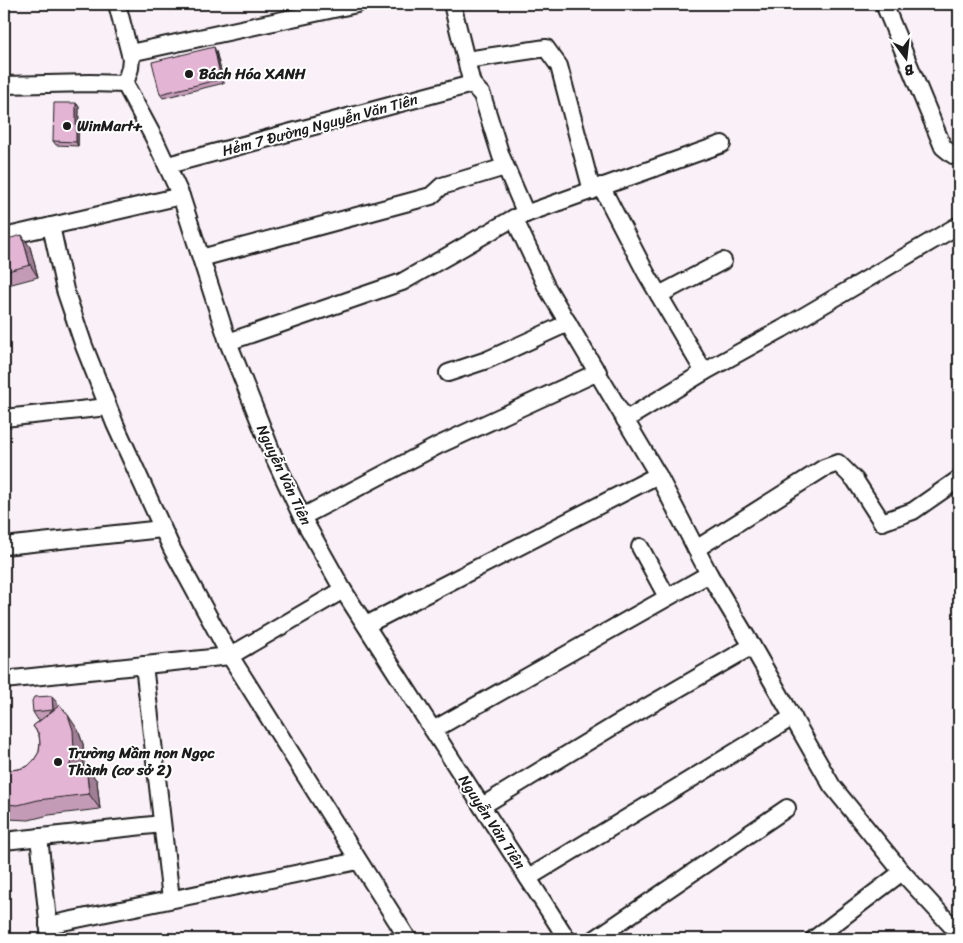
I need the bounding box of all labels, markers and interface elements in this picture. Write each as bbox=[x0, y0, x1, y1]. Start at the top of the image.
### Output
north arrow bbox=[880, 32, 930, 82]
text: B bbox=[902, 57, 917, 83]
place label: Bách Hóa XANH bbox=[199, 61, 306, 87]
marker: Bách Hóa XANH bbox=[183, 68, 195, 80]
street label: Hẻm 7 Đường Nguyễn Văn Tiên bbox=[219, 86, 421, 164]
place label: WinMart+ bbox=[77, 113, 143, 139]
marker: WinMart+ bbox=[61, 120, 73, 132]
street label: Nguyễn Văn Tiên bbox=[249, 420, 319, 530]
place label: Trường Mầm non Ngọc Thành (cơ sở 2) bbox=[68, 740, 215, 783]
marker: Trường Mầm non Ngọc Thành (cơ sở 2) bbox=[52, 756, 64, 768]
street label: Nguyễn Văn Tiên bbox=[451, 769, 533, 875]

